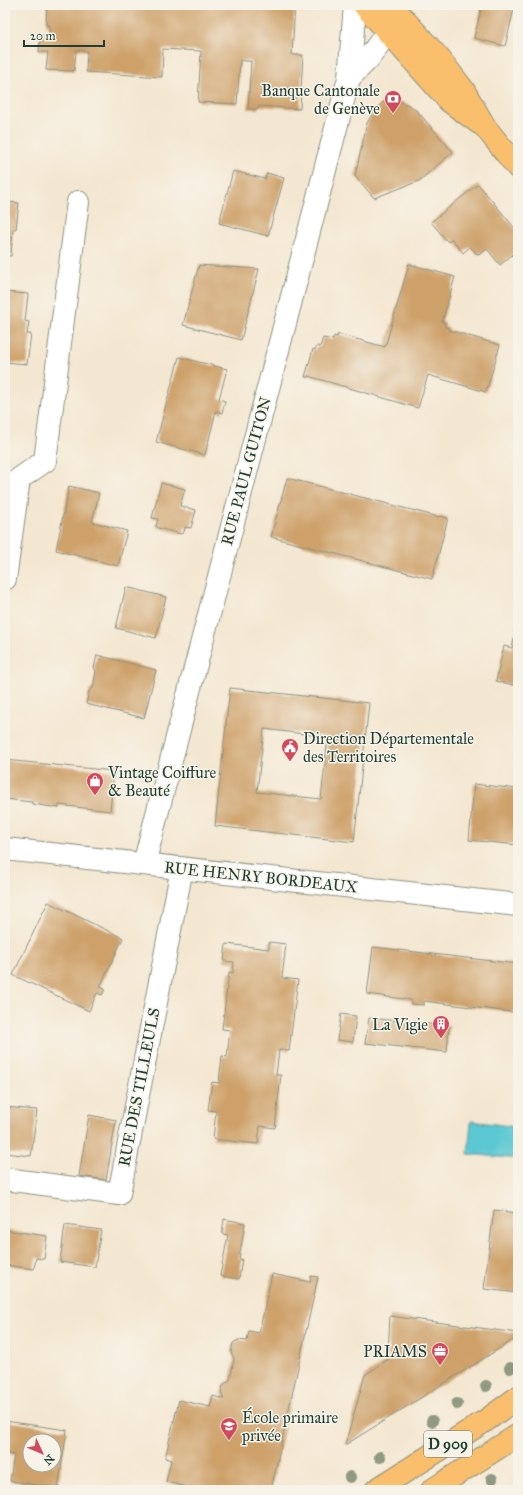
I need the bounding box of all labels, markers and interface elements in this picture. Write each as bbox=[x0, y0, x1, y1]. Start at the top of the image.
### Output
scale bar bbox=[24, 22, 104, 48]
text: 20 m bbox=[30, 29, 56, 43]
place label: Banque Cantonale de Genève bbox=[261, 81, 380, 118]
bank icon: Banque Cantonale de Genève bbox=[383, 89, 403, 114]
street label: RUE PAUL GUITON bbox=[217, 394, 275, 547]
place label: Direction Départementale des Territoires bbox=[303, 729, 474, 766]
public building icon: Direction Départementale des Territoires bbox=[280, 737, 300, 762]
place label: Vintage Coiffure & Beauté bbox=[107, 763, 217, 800]
shop icon: Vintage Coiffure & Beauté bbox=[85, 771, 105, 796]
street label: RUE HENRY BORDEAUX bbox=[163, 857, 359, 897]
street label: RUE DES TILLEULS bbox=[114, 1006, 164, 1168]
building icon: La Vigie bbox=[431, 1014, 451, 1039]
place label: La Vigie bbox=[372, 1015, 428, 1035]
office icon: PRIAMS bbox=[430, 1341, 450, 1366]
place label: PRIAMS bbox=[363, 1342, 427, 1361]
place label: École primaire privée bbox=[241, 1406, 339, 1445]
school or university icon: École primaire privée bbox=[219, 1416, 239, 1441]
road number: D 909 bbox=[424, 1431, 472, 1457]
north arrow bbox=[22, 1433, 62, 1473]
text: N bbox=[40, 1452, 57, 1468]

